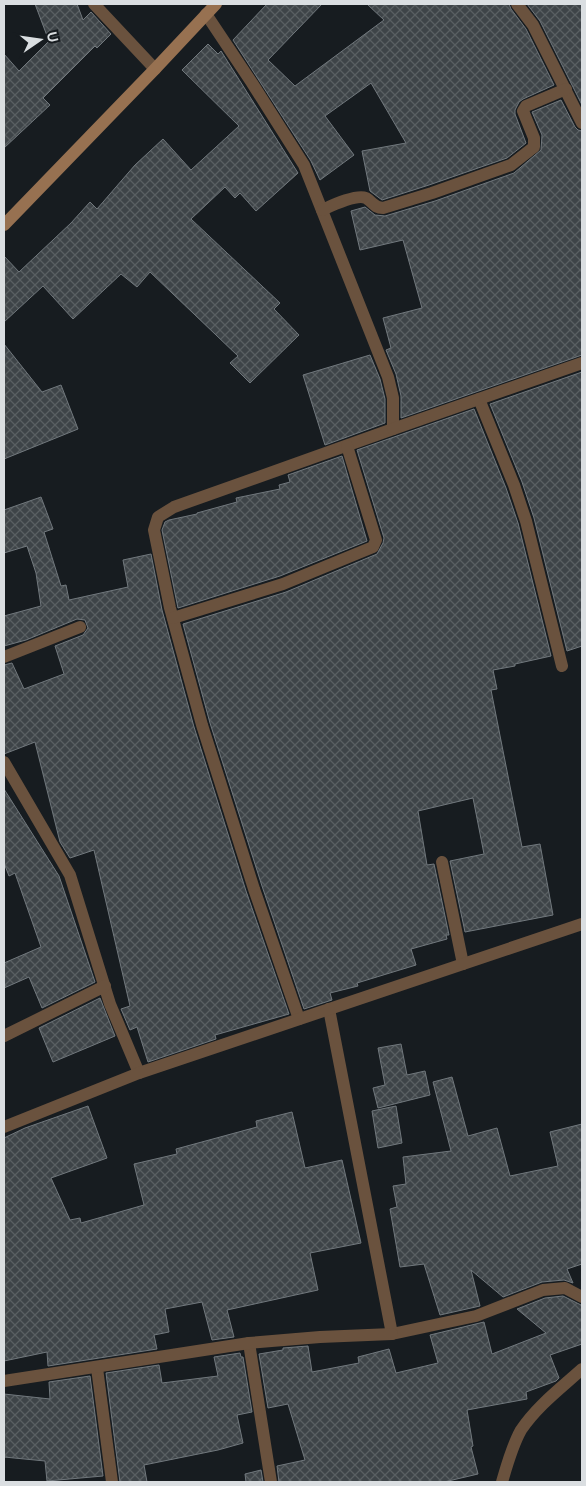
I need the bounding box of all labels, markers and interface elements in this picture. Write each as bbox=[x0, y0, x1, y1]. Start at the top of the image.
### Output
north arrow bbox=[15, 15, 65, 65]
text: U bbox=[44, 30, 62, 44]

